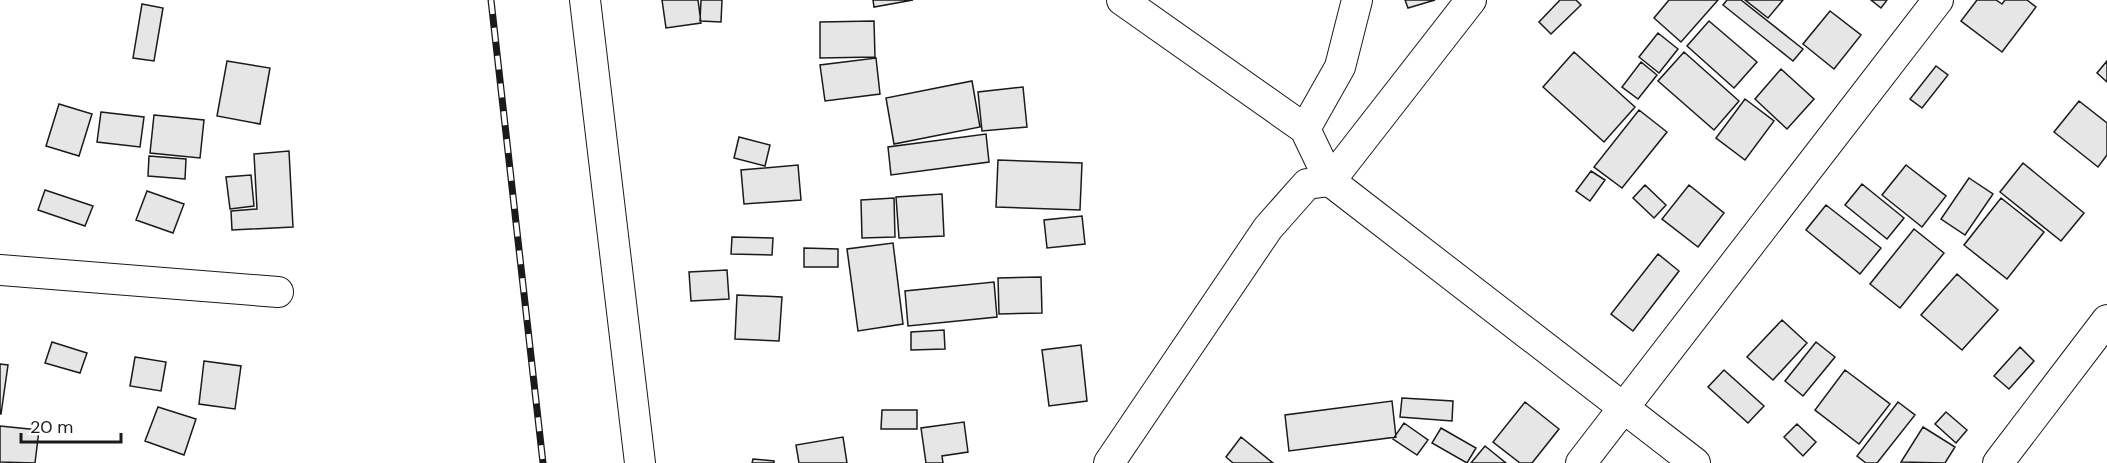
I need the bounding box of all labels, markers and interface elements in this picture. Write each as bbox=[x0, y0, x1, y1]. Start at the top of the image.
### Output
scale bar bbox=[21, 406, 122, 444]
text: 20 m bbox=[30, 415, 73, 439]

